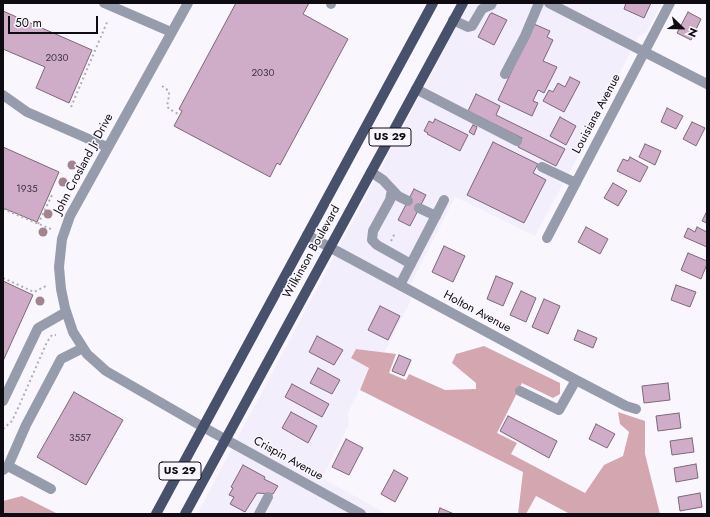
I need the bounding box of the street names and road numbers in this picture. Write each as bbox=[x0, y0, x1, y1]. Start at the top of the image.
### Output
street label: Louisiana Avenue bbox=[570, 72, 624, 156]
street label: John Crosland Jr Drive bbox=[51, 111, 117, 217]
road number: US 29 bbox=[369, 128, 411, 146]
street label: Wilkinson Boulevard bbox=[280, 203, 344, 301]
street label: Holton Avenue bbox=[441, 288, 513, 336]
street label: Crispin Avenue bbox=[251, 434, 325, 484]
road number: US 29 bbox=[159, 462, 201, 480]

